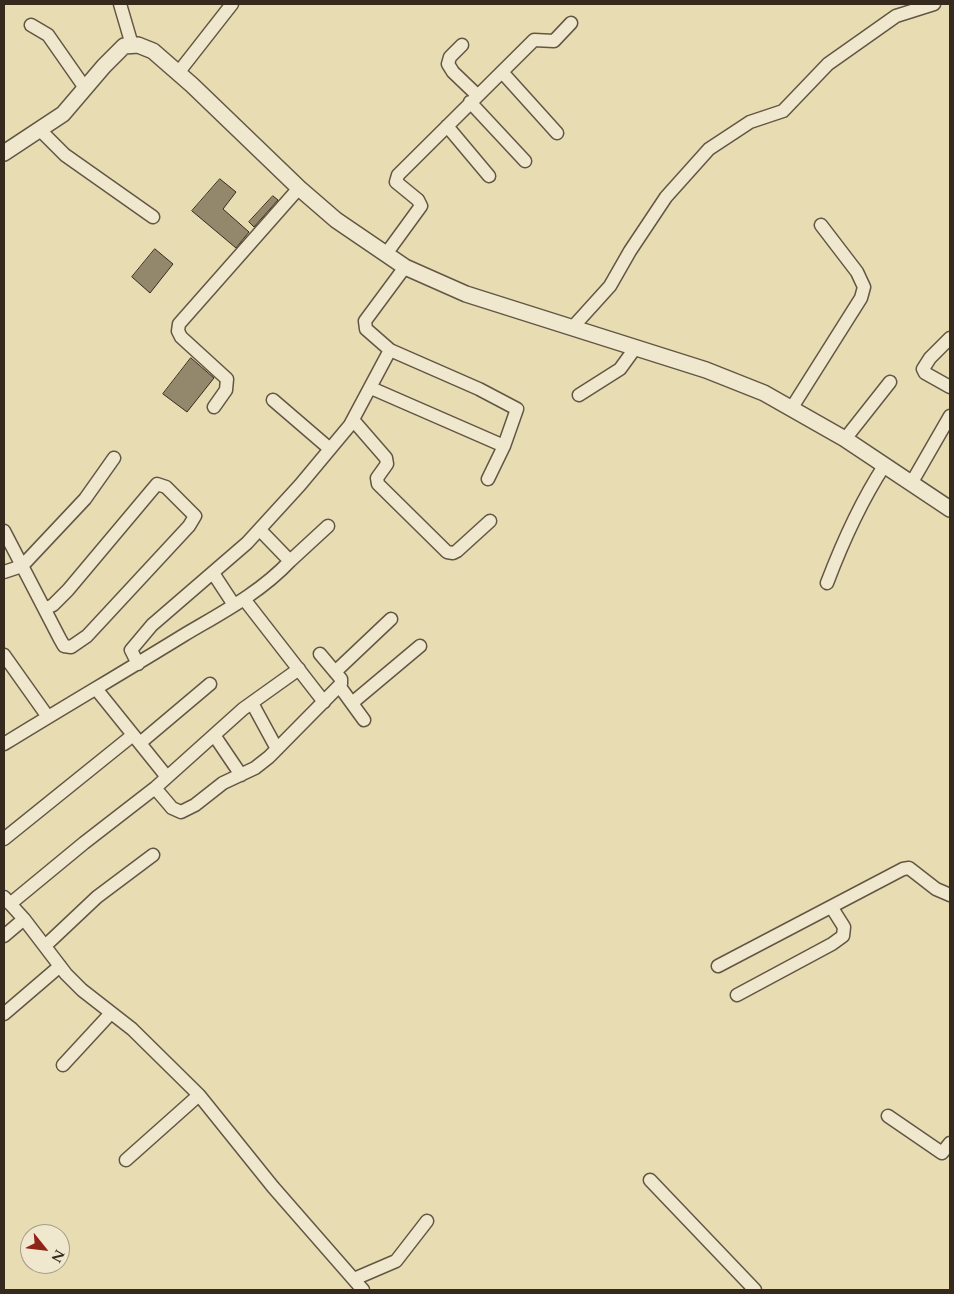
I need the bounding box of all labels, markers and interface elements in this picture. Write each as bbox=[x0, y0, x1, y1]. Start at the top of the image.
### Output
north arrow bbox=[20, 1224, 70, 1274]
text: N bbox=[46, 1246, 69, 1266]

